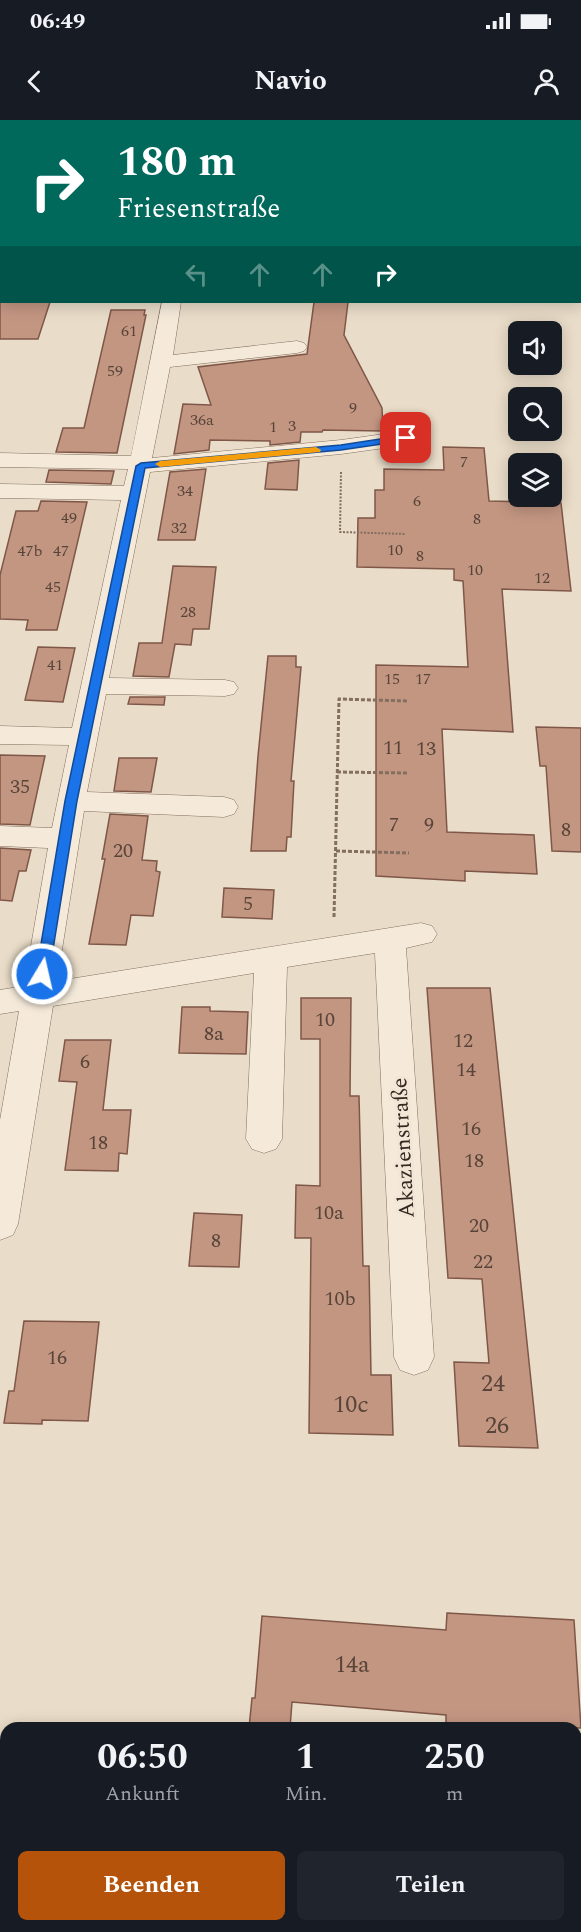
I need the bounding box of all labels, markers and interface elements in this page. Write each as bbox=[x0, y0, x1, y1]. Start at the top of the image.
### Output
text: 06:49 bbox=[30, 5, 85, 38]
text: Navio bbox=[254, 60, 327, 102]
icon: back bbox=[18, 65, 51, 98]
icon: person bbox=[530, 65, 563, 98]
text: 180 m bbox=[117, 131, 236, 194]
icon: right bbox=[18, 144, 96, 222]
text: Friesenstraße bbox=[117, 188, 280, 230]
icon: left bbox=[180, 258, 213, 291]
icon: ahead bbox=[243, 258, 276, 291]
icon: ahead bbox=[306, 258, 339, 291]
icon: right bbox=[369, 258, 402, 291]
house number: 61 bbox=[121, 319, 137, 343]
map controls bbox=[508, 321, 562, 507]
button: sound bbox=[508, 321, 562, 375]
house number: 59 bbox=[107, 359, 123, 383]
button: search bbox=[508, 387, 562, 441]
house number: 9 bbox=[349, 396, 357, 420]
house number: 36a bbox=[190, 408, 214, 432]
pin bbox=[380, 412, 431, 463]
house number: 3 bbox=[288, 414, 296, 438]
house number: 1 bbox=[269, 415, 277, 439]
icon: arrive bbox=[389, 421, 422, 454]
house number: 7 bbox=[460, 450, 468, 474]
button: layers bbox=[508, 453, 562, 507]
house number: 34 bbox=[177, 479, 193, 503]
house number: 6 bbox=[413, 489, 421, 513]
house number: 49 bbox=[61, 506, 77, 530]
house number: 8 bbox=[473, 507, 481, 531]
house number: 32 bbox=[171, 516, 187, 540]
house number: 10 bbox=[387, 538, 403, 562]
house number: 47b bbox=[18, 539, 43, 563]
house number: 47 bbox=[53, 539, 69, 563]
house number: 8 bbox=[416, 544, 424, 568]
house number: 10 bbox=[467, 558, 483, 582]
house number: 12 bbox=[534, 566, 550, 590]
house number: 45 bbox=[45, 575, 61, 599]
house number: 28 bbox=[180, 600, 196, 624]
house number: 41 bbox=[47, 653, 63, 677]
house number: 15 bbox=[384, 667, 400, 691]
house number: 17 bbox=[415, 667, 431, 691]
house number: 11 bbox=[383, 733, 403, 763]
house number: 13 bbox=[416, 734, 436, 764]
house number: 35 bbox=[10, 772, 30, 802]
house number: 7 bbox=[389, 810, 399, 840]
house number: 9 bbox=[424, 810, 434, 840]
house number: 8 bbox=[561, 815, 571, 845]
house number: 20 bbox=[113, 836, 133, 866]
house number: 5 bbox=[243, 889, 253, 919]
position arrow bbox=[10, 942, 74, 1006]
house number: 10 bbox=[315, 1005, 335, 1035]
house number: 8a bbox=[204, 1019, 224, 1049]
house number: 12 bbox=[453, 1026, 473, 1056]
house number: 6 bbox=[80, 1047, 90, 1077]
house number: 14 bbox=[456, 1055, 476, 1085]
street label: Akazienstraße bbox=[383, 1077, 424, 1219]
house number: 16 bbox=[461, 1114, 481, 1144]
house number: 18 bbox=[88, 1128, 108, 1158]
house number: 18 bbox=[464, 1146, 484, 1176]
house number: 10a bbox=[314, 1198, 344, 1228]
house number: 20 bbox=[469, 1211, 489, 1241]
house number: 8 bbox=[211, 1226, 221, 1256]
house number: 22 bbox=[473, 1247, 493, 1277]
house number: 10b bbox=[324, 1284, 356, 1314]
house number: 16 bbox=[47, 1343, 67, 1373]
house number: 24 bbox=[481, 1366, 505, 1402]
house number: 10c bbox=[333, 1387, 369, 1423]
house number: 26 bbox=[485, 1408, 509, 1444]
house number: 14a bbox=[334, 1647, 370, 1683]
text: 06:50 bbox=[97, 1730, 188, 1785]
text: 1 bbox=[296, 1730, 316, 1785]
text: 250 bbox=[424, 1730, 485, 1785]
text: Ankunft bbox=[105, 1779, 180, 1809]
text: Min. bbox=[285, 1779, 327, 1809]
text: m bbox=[446, 1779, 463, 1809]
button: Beenden bbox=[18, 1851, 285, 1920]
button: Teilen bbox=[297, 1851, 564, 1920]

